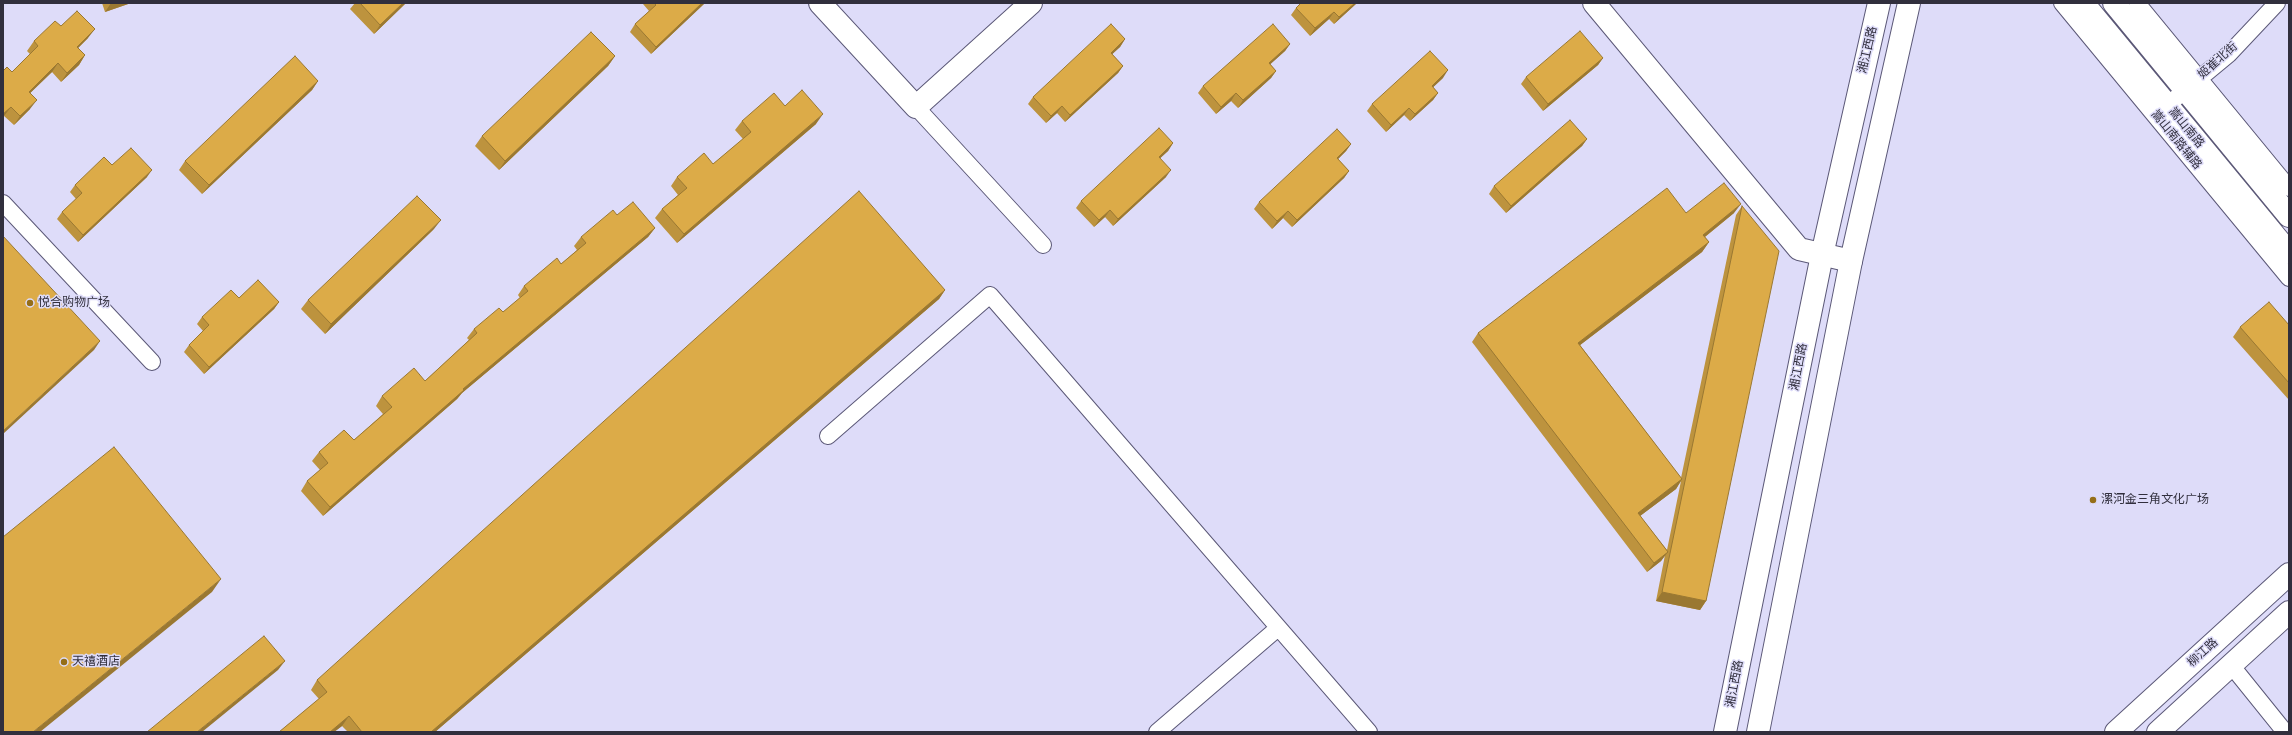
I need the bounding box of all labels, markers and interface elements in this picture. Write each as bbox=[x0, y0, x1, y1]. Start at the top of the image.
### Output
street label: 湘江西路 bbox=[1856, 25, 1880, 75]
street label: 姬崔北街 bbox=[2195, 40, 2241, 82]
street label: 嵩山南路 bbox=[2165, 105, 2207, 151]
street label: 嵩山南路辅路 bbox=[2148, 107, 2204, 173]
place label: 悦合购物广场 bbox=[38, 296, 110, 310]
marker: 悦合购物广场 bbox=[25, 298, 35, 308]
street label: 湘江西路 bbox=[1787, 342, 1811, 392]
place label: 漯河金三角文化广场 bbox=[2101, 493, 2209, 507]
marker: 漯河金三角文化广场 bbox=[2088, 495, 2098, 505]
street label: 柳江路 bbox=[2185, 636, 2221, 670]
place label: 天禧酒店 bbox=[72, 655, 120, 669]
marker: 天禧酒店 bbox=[59, 657, 69, 667]
street label: 湘江西路 bbox=[1723, 659, 1747, 709]

